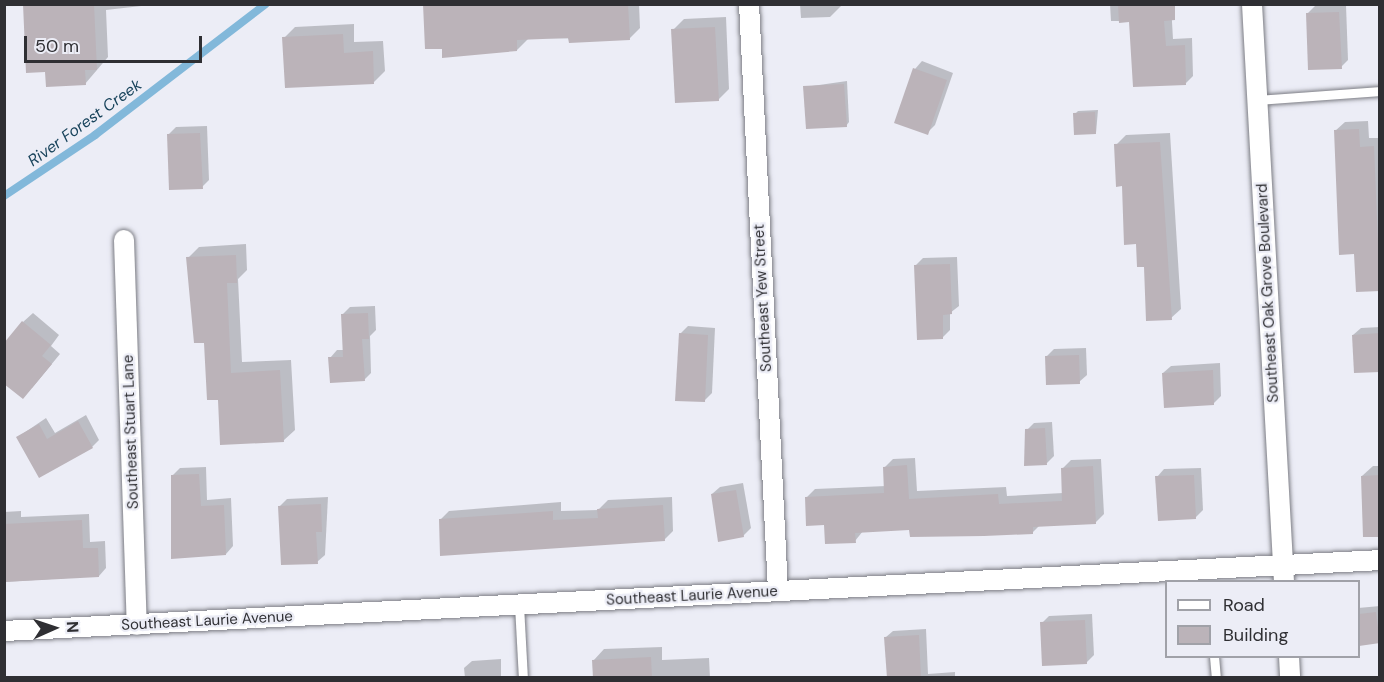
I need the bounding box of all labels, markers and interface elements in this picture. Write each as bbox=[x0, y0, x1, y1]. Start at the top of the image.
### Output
scale bar bbox=[27, 24, 206, 62]
text: 50 m bbox=[35, 34, 79, 58]
water label: River Forest Creek bbox=[24, 75, 146, 171]
street label: Southeast Oak Grove Boulevard bbox=[1253, 183, 1283, 403]
street label: Southeast Yew Street bbox=[750, 224, 776, 372]
street label: Southeast Stuart Lane bbox=[119, 355, 143, 509]
legend bbox=[1165, 580, 1360, 658]
street label: Southeast Laurie Avenue bbox=[606, 583, 778, 609]
text: Road bbox=[1223, 593, 1265, 617]
north arrow bbox=[24, 598, 84, 658]
street label: Southeast Laurie Avenue bbox=[121, 608, 293, 634]
text: N bbox=[62, 621, 83, 633]
text: Building bbox=[1223, 623, 1288, 647]

